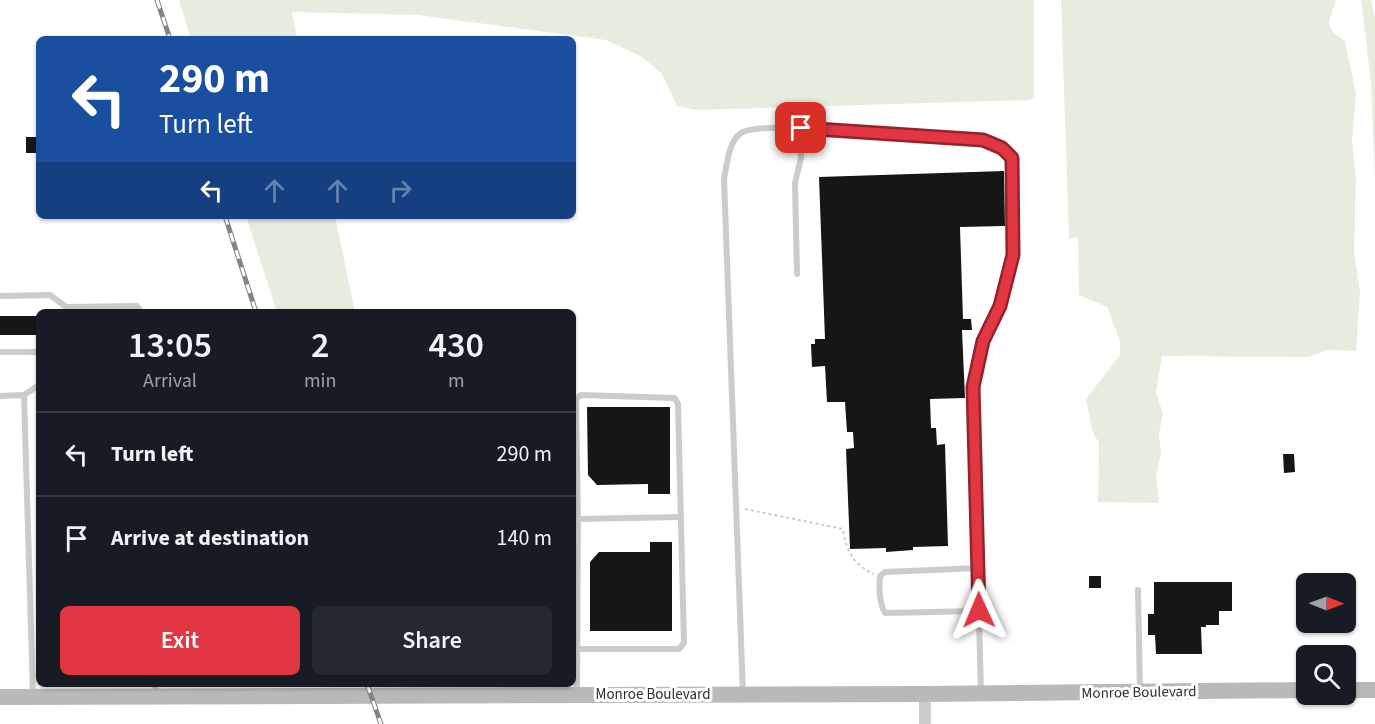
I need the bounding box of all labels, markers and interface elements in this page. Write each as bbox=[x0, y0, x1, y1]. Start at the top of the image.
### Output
text: 290 m bbox=[159, 49, 270, 109]
icon: left bbox=[60, 60, 138, 138]
pin bbox=[775, 102, 826, 153]
text: Turn left bbox=[159, 105, 253, 144]
icon: arrive bbox=[784, 111, 817, 144]
icon: left bbox=[195, 174, 228, 207]
icon: ahead bbox=[258, 174, 291, 207]
icon: ahead bbox=[321, 174, 354, 207]
icon: right bbox=[384, 174, 417, 207]
text: 13:05 bbox=[128, 320, 212, 371]
text: 2 bbox=[311, 320, 329, 371]
text: 430 bbox=[428, 320, 484, 371]
text: Arrival bbox=[143, 367, 197, 395]
text: min bbox=[304, 367, 336, 395]
text: m bbox=[448, 367, 464, 395]
icon: left bbox=[60, 438, 93, 471]
text: Turn left bbox=[111, 438, 193, 470]
text: 290 m bbox=[497, 438, 552, 470]
icon: arrive bbox=[60, 522, 93, 555]
text: Arrive at destination bbox=[111, 522, 309, 554]
text: 140 m bbox=[497, 522, 552, 554]
north arrow bbox=[1296, 573, 1356, 633]
map controls bbox=[1296, 573, 1356, 705]
position arrow bbox=[947, 578, 1011, 642]
button: Exit bbox=[60, 606, 300, 675]
button: Share bbox=[312, 606, 552, 675]
button: search bbox=[1296, 645, 1356, 705]
street label: Monroe Boulevard bbox=[1081, 681, 1197, 704]
street label: Monroe Boulevard bbox=[596, 684, 710, 705]

